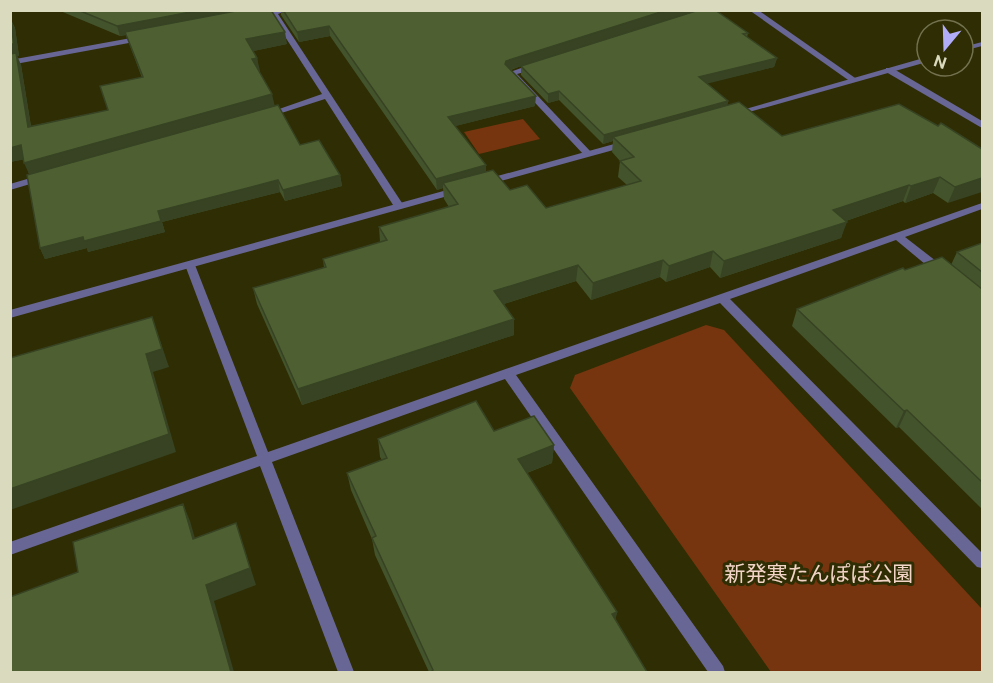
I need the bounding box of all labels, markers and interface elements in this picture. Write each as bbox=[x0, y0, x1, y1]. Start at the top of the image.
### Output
north arrow bbox=[915, 18, 975, 78]
text: N bbox=[931, 51, 949, 73]
park label: 新発寒たんぽぽ公園 bbox=[725, 561, 914, 586]

